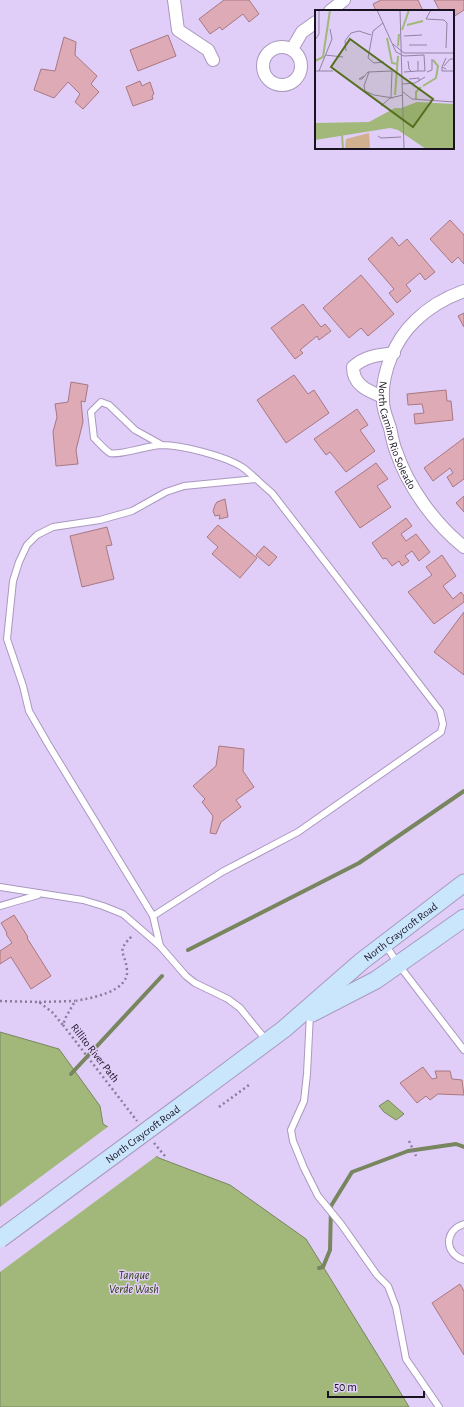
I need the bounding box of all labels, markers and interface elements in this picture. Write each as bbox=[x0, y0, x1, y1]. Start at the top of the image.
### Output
inset map bbox=[315, 10, 454, 149]
street label: North Camino Rio Soleado bbox=[377, 381, 418, 491]
street label: North Craycroft Road bbox=[362, 900, 439, 963]
street label: Rillito River Path bbox=[69, 1022, 121, 1084]
street label: North Craycroft Road bbox=[103, 1103, 182, 1165]
water label: Tanque Verde Wash bbox=[109, 1269, 159, 1295]
scale bar bbox=[328, 1373, 424, 1399]
text: 50 m bbox=[334, 1381, 357, 1393]

